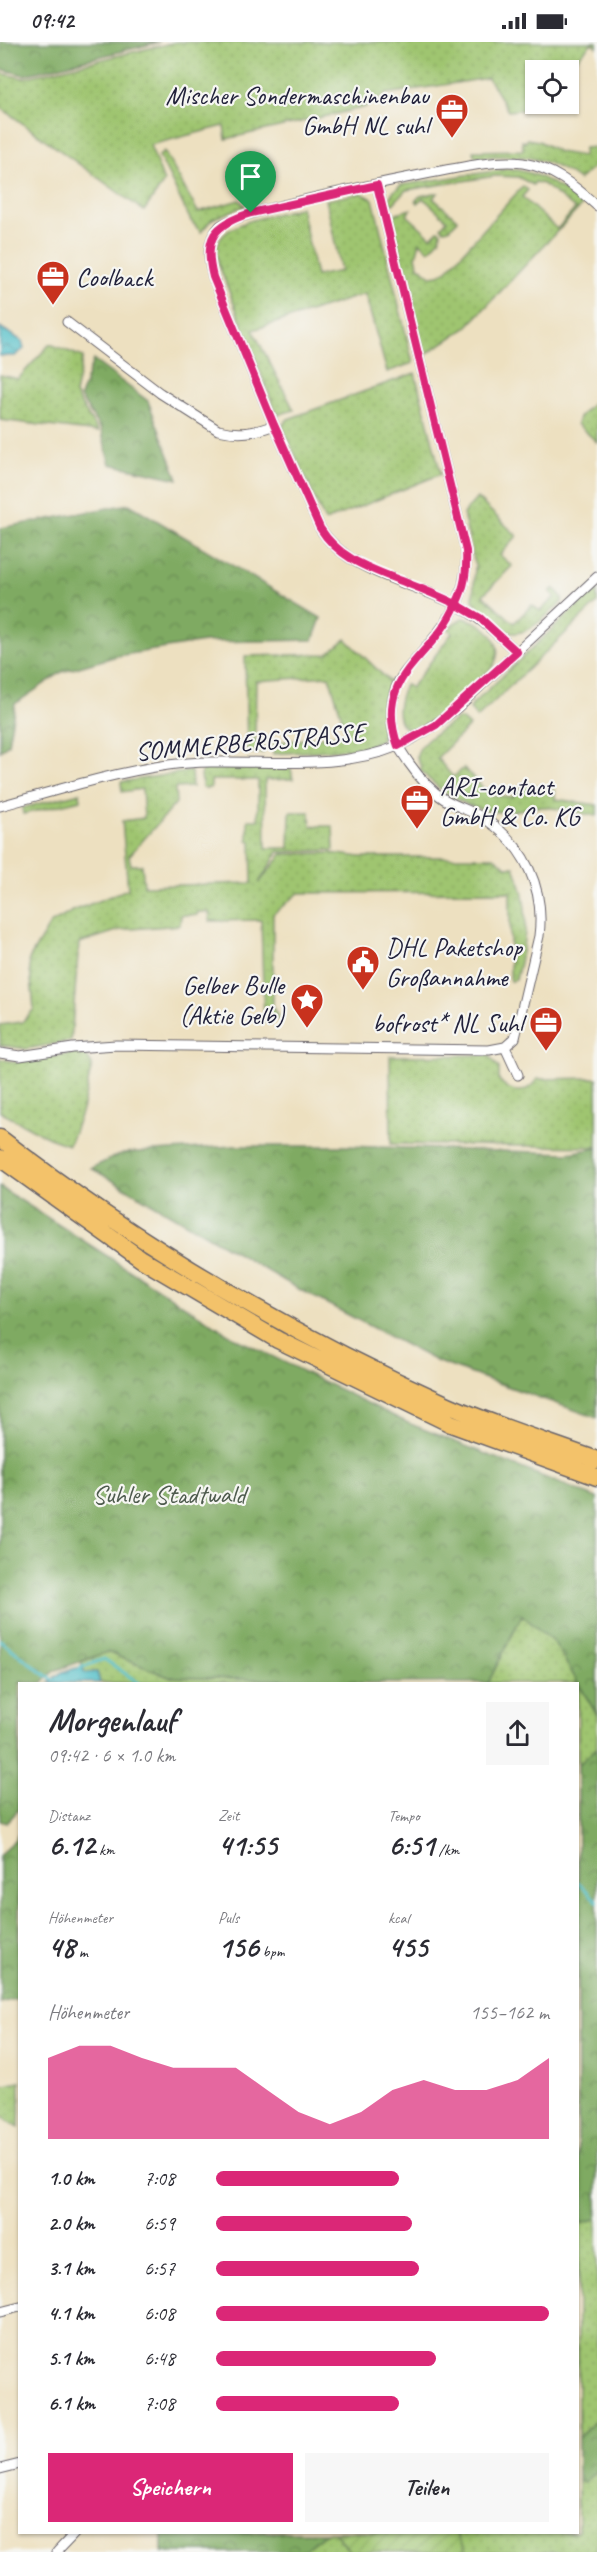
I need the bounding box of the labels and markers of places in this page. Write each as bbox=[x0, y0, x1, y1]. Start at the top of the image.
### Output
place label: Mischer Sondermaschinenbau GmbH NL suhl bbox=[165, 79, 434, 142]
office icon: Mischer Sondermaschinenbau GmbH NL suhl bbox=[434, 92, 470, 139]
pin bbox=[225, 151, 276, 213]
office icon: Coolback bbox=[35, 259, 71, 306]
place label: Coolback bbox=[76, 261, 155, 294]
place label: ARI-contact GmbH & Co. KG bbox=[440, 770, 583, 833]
office icon: ARI-contact GmbH & Co. KG bbox=[399, 783, 435, 830]
place label: DHL Paketshop Großannahme bbox=[386, 931, 524, 994]
public building icon: DHL Paketshop Großannahme bbox=[345, 944, 381, 991]
place label: Gelber Bulle (Aktie Gelb) bbox=[179, 969, 287, 1032]
place icon: Gelber Bulle (Aktie Gelb) bbox=[289, 982, 325, 1029]
office icon: bofrost* NL Suhl bbox=[528, 1005, 564, 1052]
place label: bofrost* NL Suhl bbox=[372, 1007, 528, 1040]

